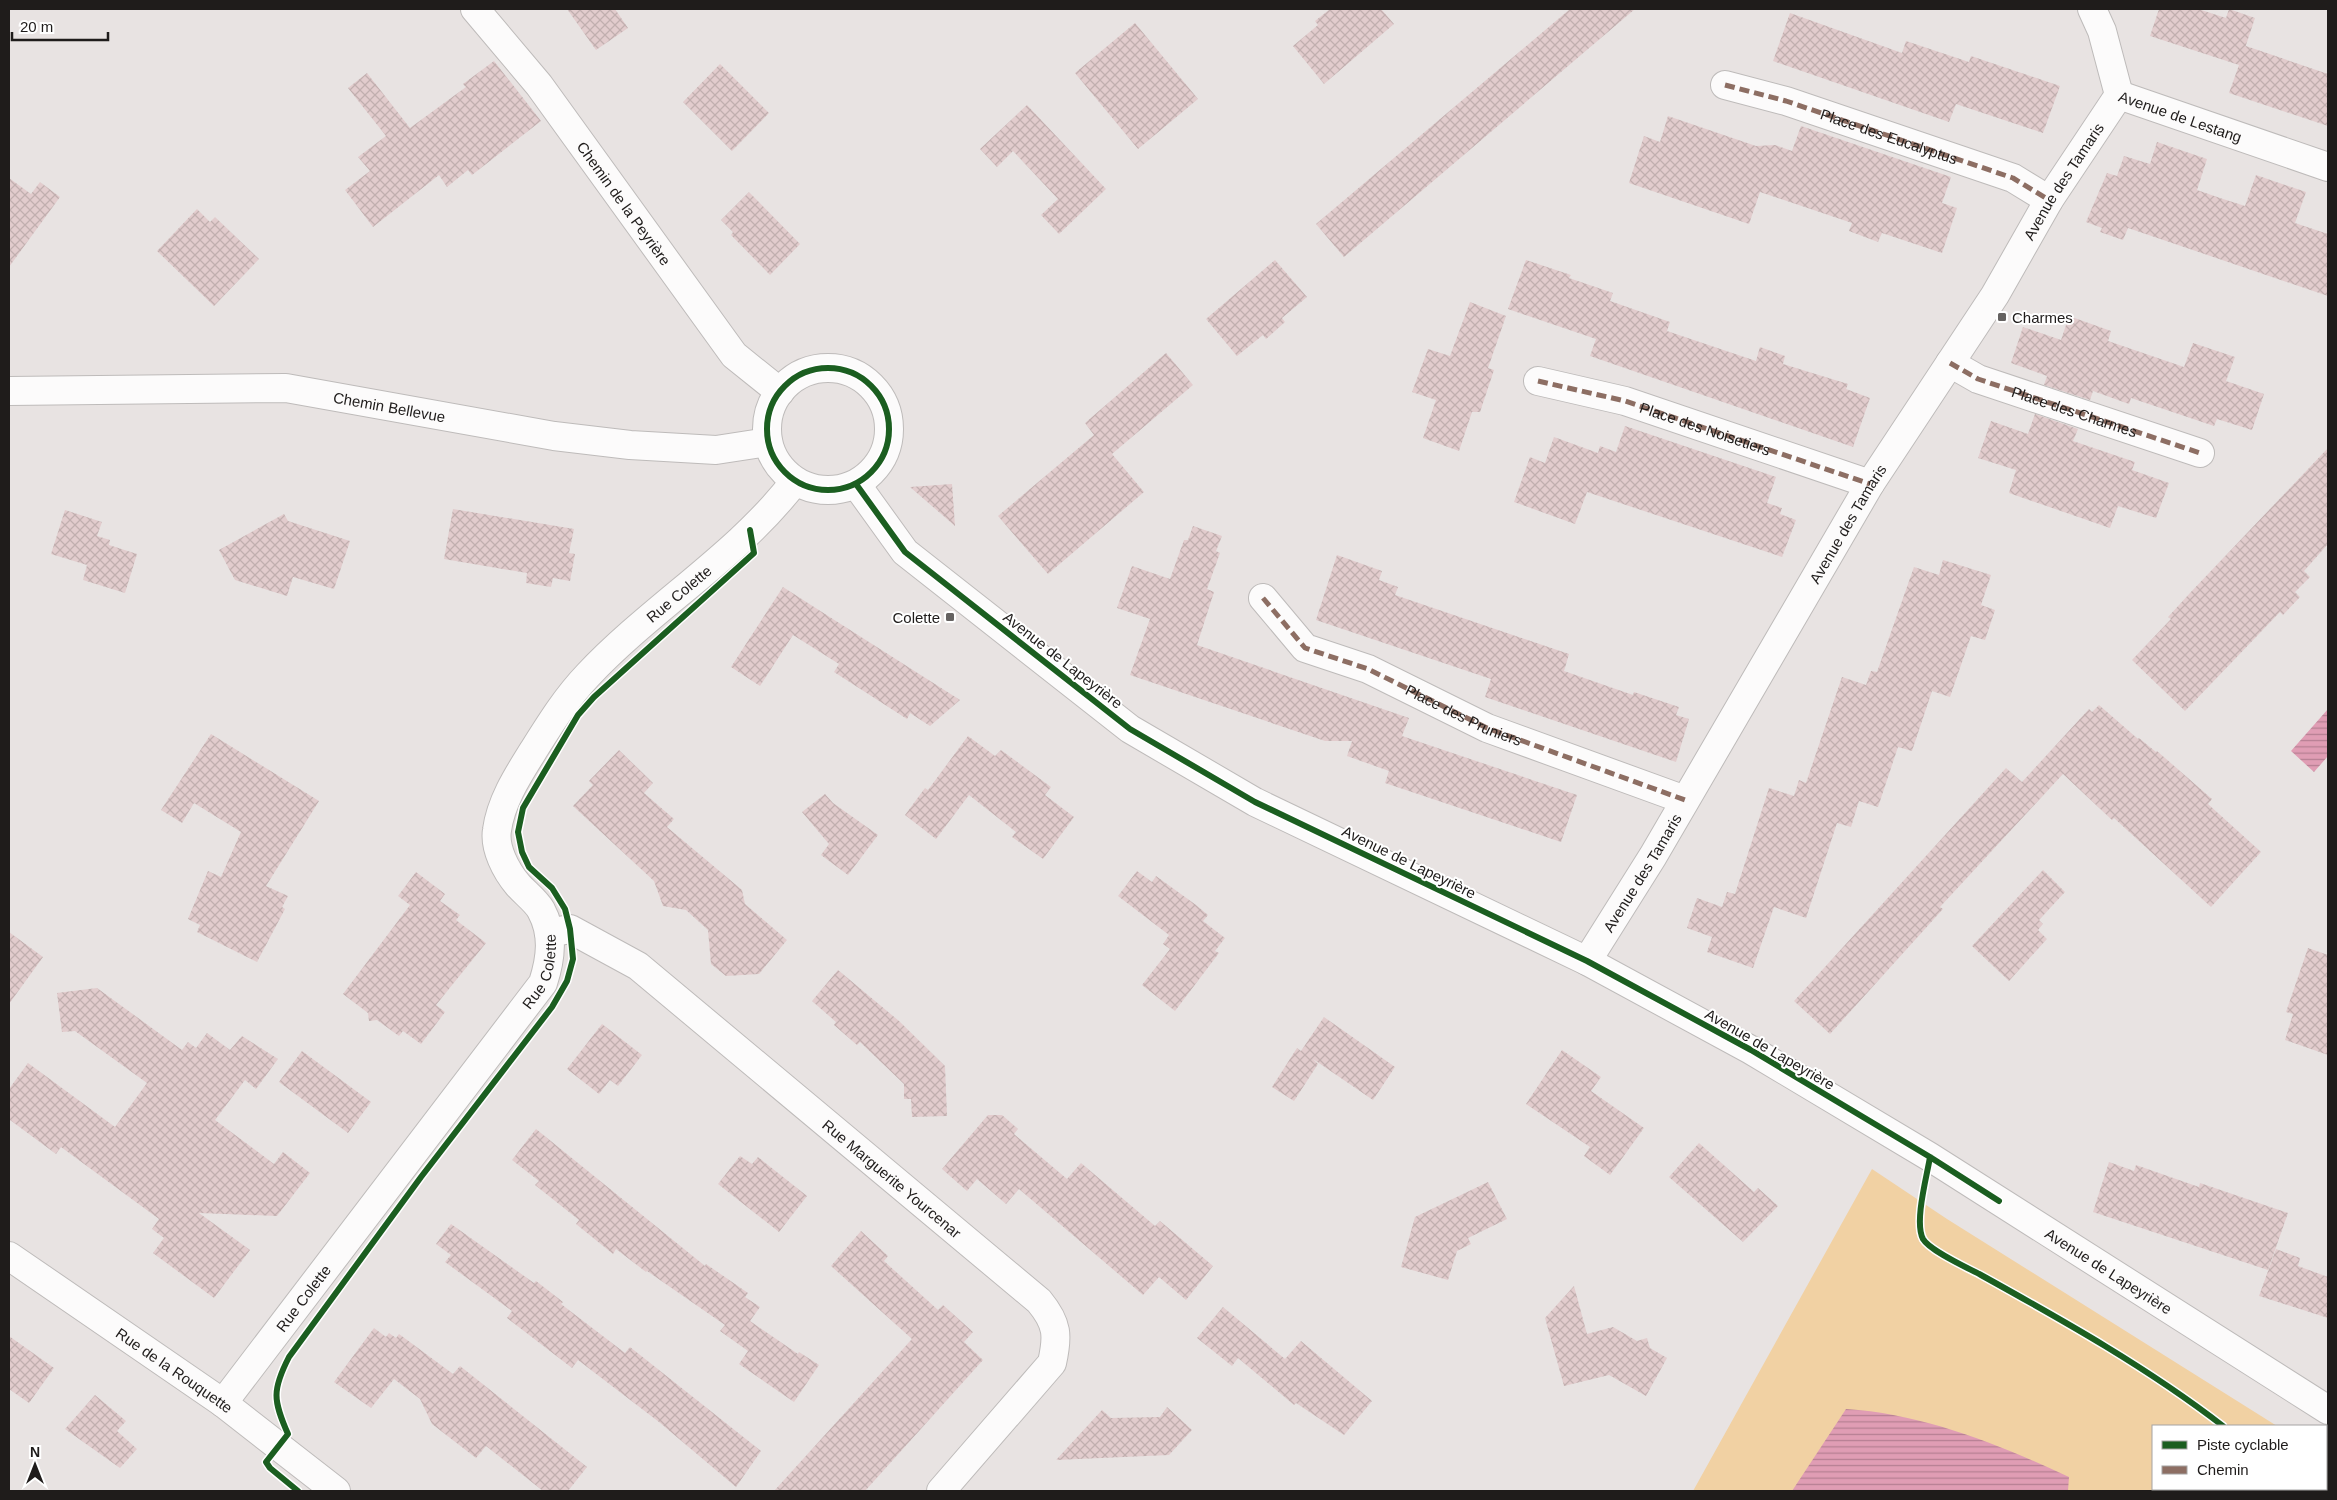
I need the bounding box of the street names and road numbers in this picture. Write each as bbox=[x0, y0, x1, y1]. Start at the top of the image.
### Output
street label: Avenue de Lestang bbox=[2117, 87, 2244, 145]
street label: Place des Eucalyptus bbox=[1818, 105, 1960, 167]
street label: Avenue des Tamaris bbox=[2020, 119, 2107, 243]
street label: Chemin de la Peyrière bbox=[574, 138, 675, 268]
street label: Place des Charmes bbox=[2010, 382, 2139, 440]
street label: Chemin Bellevue bbox=[332, 388, 447, 425]
street label: Place des Noisetiers bbox=[1638, 398, 1773, 458]
street label: Avenue des Tamaris bbox=[1806, 461, 1889, 586]
street label: Rue Colette bbox=[643, 562, 714, 626]
street label: Avenue de Lapeyrière bbox=[1000, 608, 1126, 712]
street label: Place des Pruniers bbox=[1403, 681, 1524, 748]
street label: Avenue des Tamaris bbox=[1599, 811, 1684, 935]
street label: Avenue de Lapeyrière bbox=[1339, 822, 1479, 902]
street label: Rue Colette bbox=[518, 933, 558, 1012]
street label: Avenue de Lapeyrière bbox=[1702, 1005, 1838, 1093]
street label: Rue Marguerite Yourcenar bbox=[820, 1116, 965, 1241]
street label: Avenue de Lapeyrière bbox=[2042, 1224, 2175, 1317]
street label: Rue Colette bbox=[272, 1261, 334, 1335]
street label: Rue de la Rouquette bbox=[113, 1324, 236, 1416]

